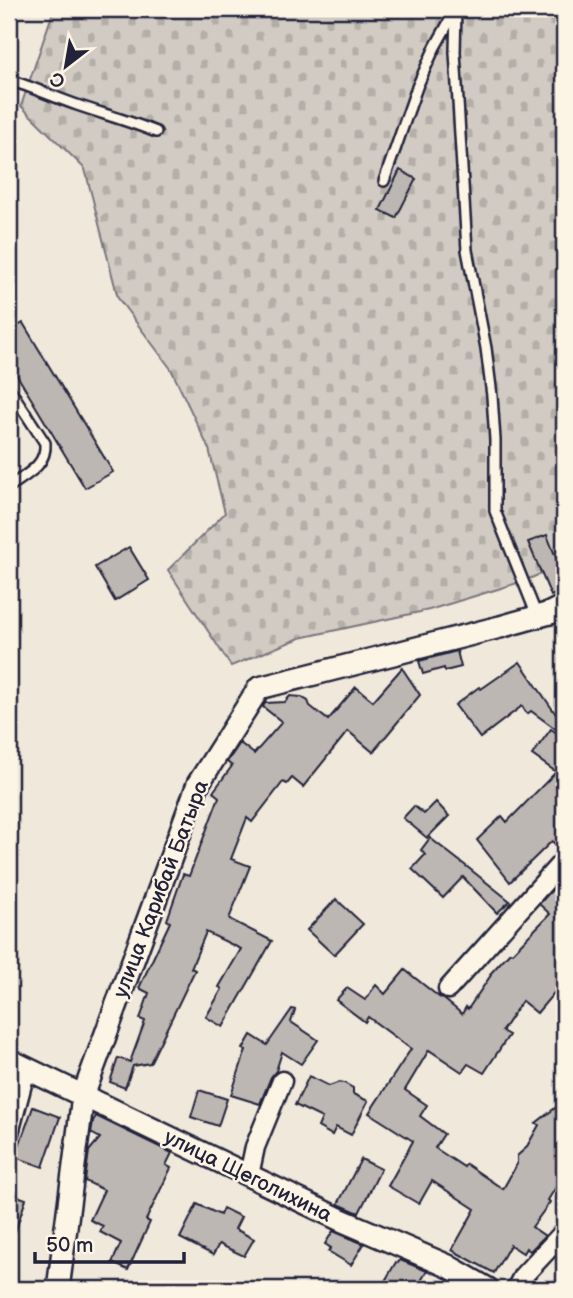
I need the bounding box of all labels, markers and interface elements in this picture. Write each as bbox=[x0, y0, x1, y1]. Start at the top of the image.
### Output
north arrow bbox=[32, 32, 102, 102]
text: С bbox=[46, 66, 70, 93]
street label: улица Карибай Батыра bbox=[108, 776, 214, 1001]
street label: улица Щеголихина bbox=[160, 1125, 336, 1228]
scale bar bbox=[35, 1221, 184, 1265]
text: 50 m bbox=[46, 1233, 93, 1258]

